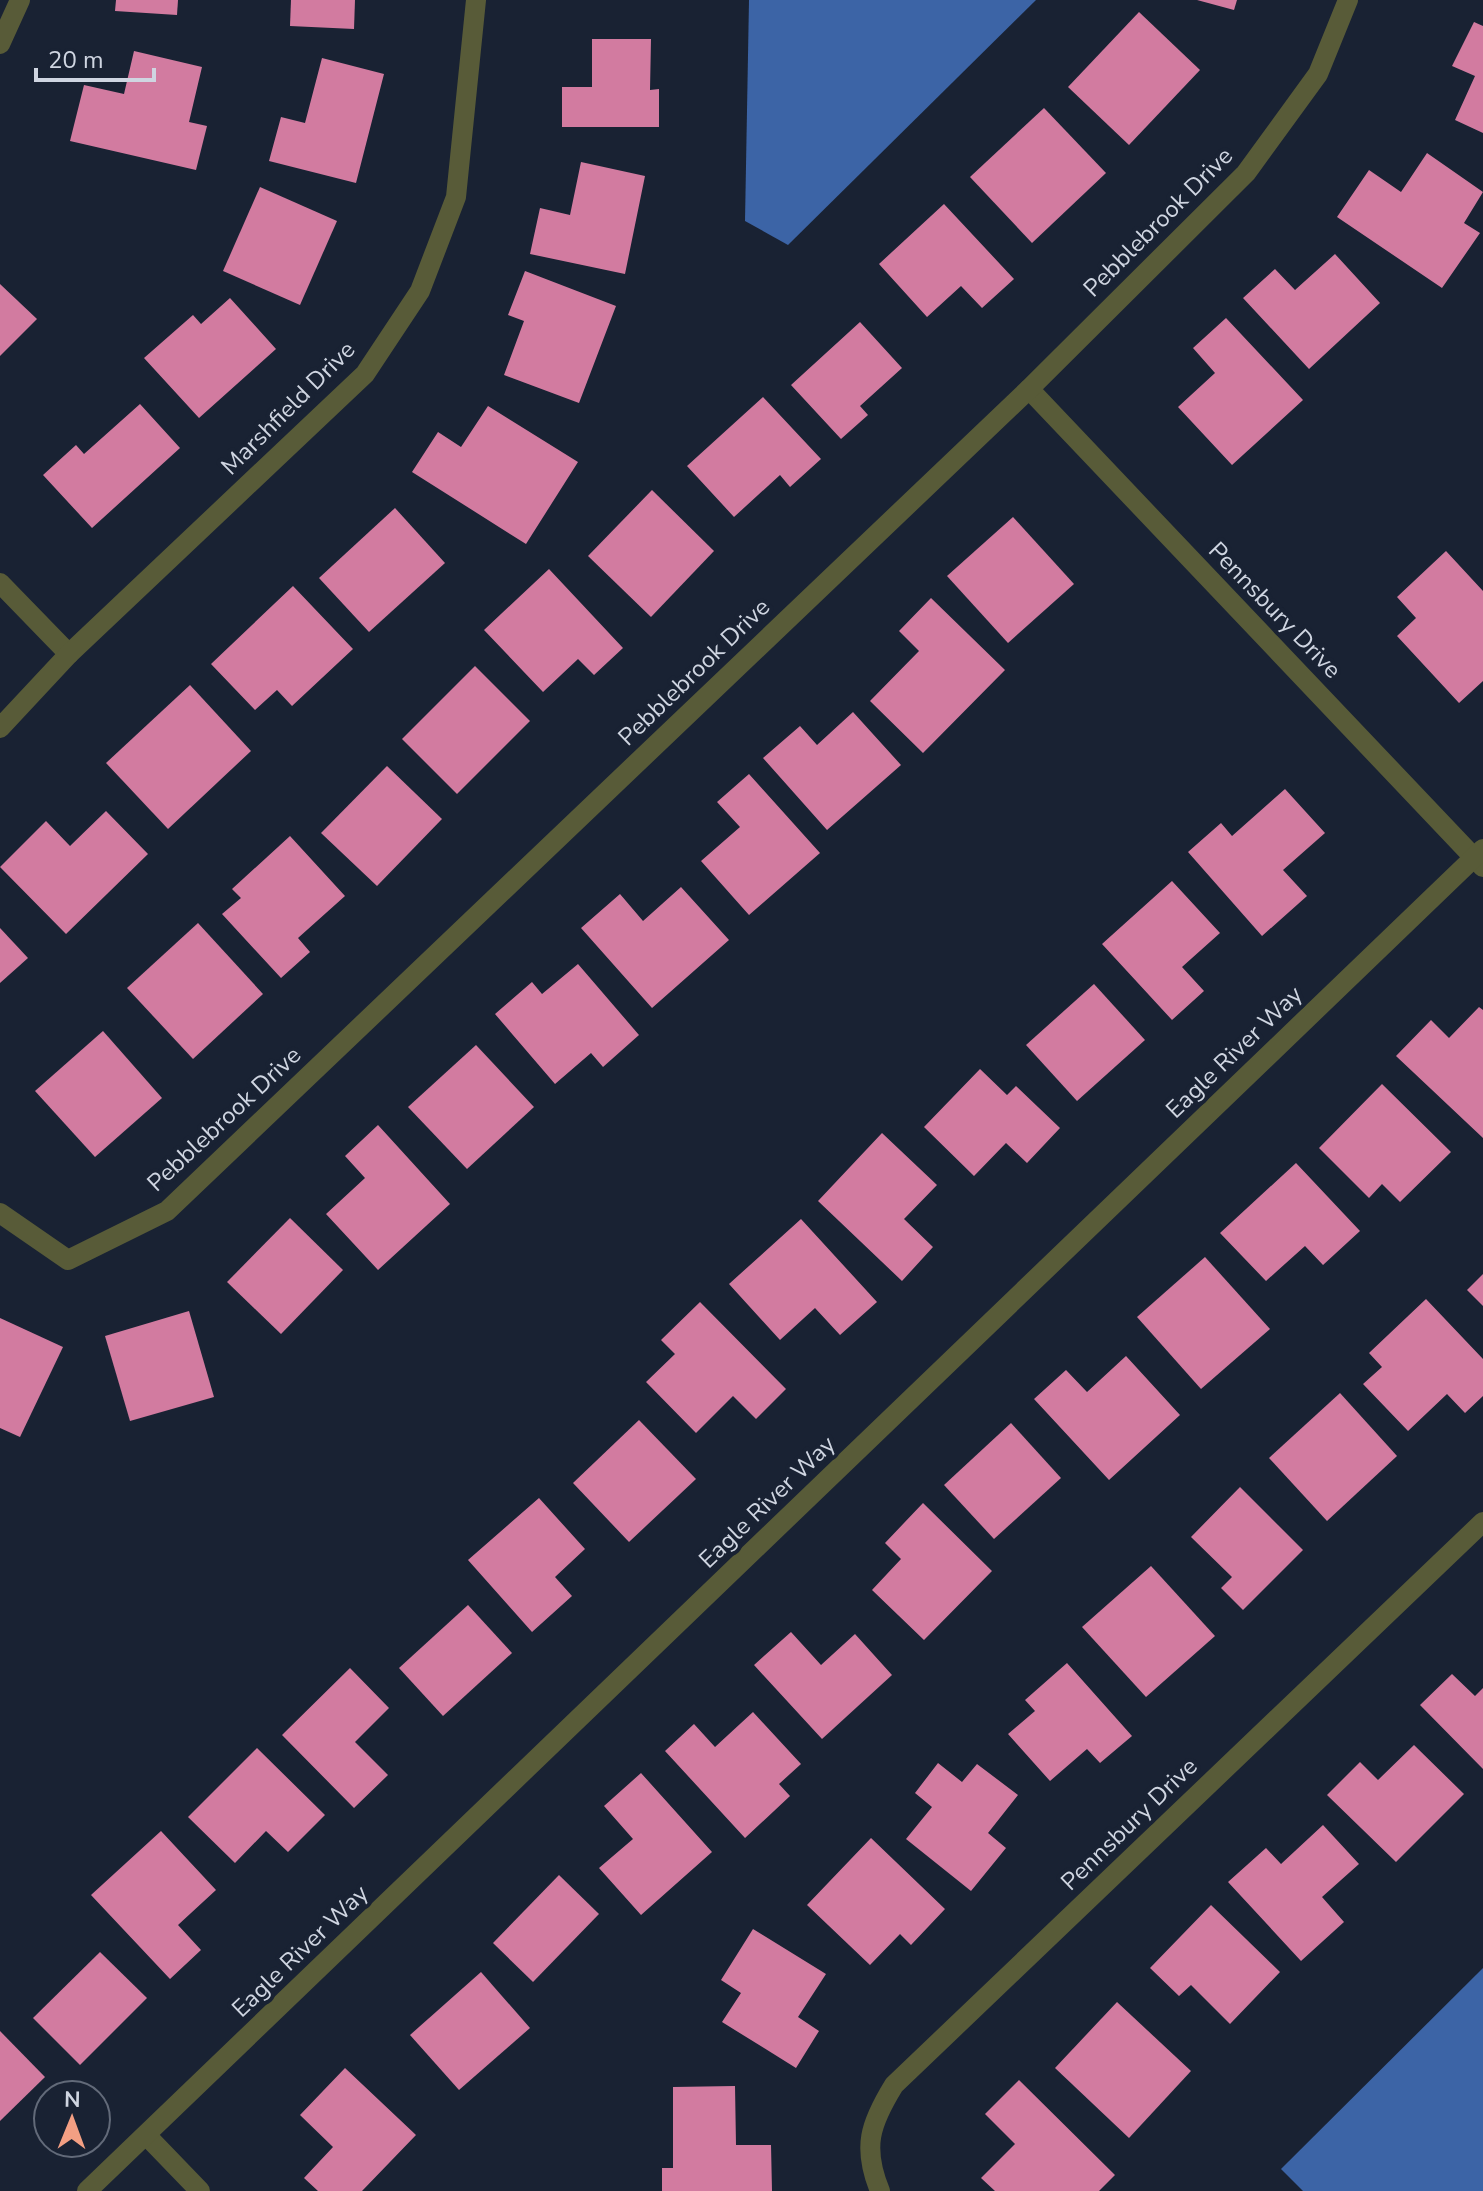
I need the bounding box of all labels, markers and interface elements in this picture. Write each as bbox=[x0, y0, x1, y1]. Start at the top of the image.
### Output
scale bar bbox=[36, 32, 154, 82]
text: 20 m bbox=[48, 44, 104, 76]
street label: Pebblebrook Drive bbox=[1076, 140, 1240, 304]
street label: Marshfield Drive bbox=[214, 334, 362, 482]
street label: Pennsbury Drive bbox=[1202, 535, 1348, 685]
street label: Pebblebrook Drive bbox=[611, 591, 777, 753]
street label: Eagle River Way bbox=[1159, 978, 1310, 1125]
street label: Pebblebrook Drive bbox=[140, 1039, 308, 1199]
street label: Eagle River Way bbox=[692, 1428, 843, 1575]
street label: Pennsbury Drive bbox=[1054, 1751, 1204, 1897]
street label: Eagle River Way bbox=[225, 1877, 376, 2024]
north arrow bbox=[32, 2079, 112, 2159]
text: N bbox=[64, 2085, 81, 2115]

